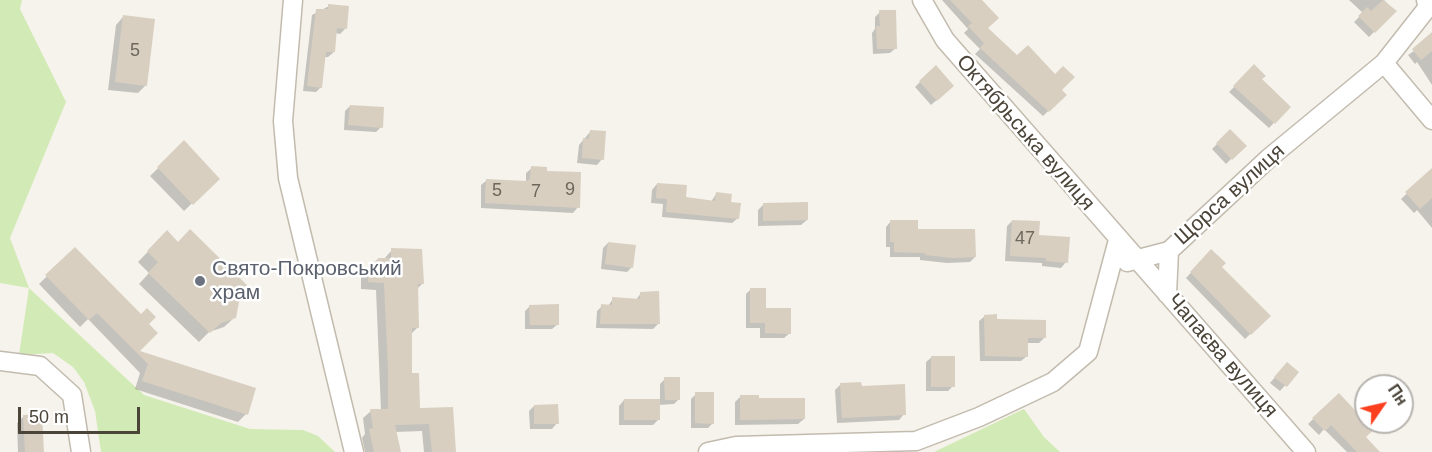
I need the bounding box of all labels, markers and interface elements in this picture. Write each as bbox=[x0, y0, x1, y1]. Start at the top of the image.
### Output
house number: 5 bbox=[130, 40, 140, 62]
street label: Октябрьська вулиця bbox=[951, 50, 1099, 216]
street label: Щорса вулиця bbox=[1170, 139, 1290, 251]
house number: 9 bbox=[565, 179, 575, 201]
house number: 5 bbox=[492, 180, 502, 202]
house number: 7 bbox=[531, 181, 541, 203]
house number: 47 bbox=[1015, 228, 1035, 250]
place label: Свято-Покровський храм bbox=[212, 256, 402, 306]
marker: Свято-Покровський храм bbox=[193, 274, 207, 288]
street label: Чапаєва вулиця bbox=[1161, 289, 1283, 423]
north arrow bbox=[1354, 374, 1414, 434]
text: Пн bbox=[1385, 381, 1411, 408]
scale bar bbox=[21, 395, 142, 433]
text: 50 m bbox=[29, 407, 69, 427]

